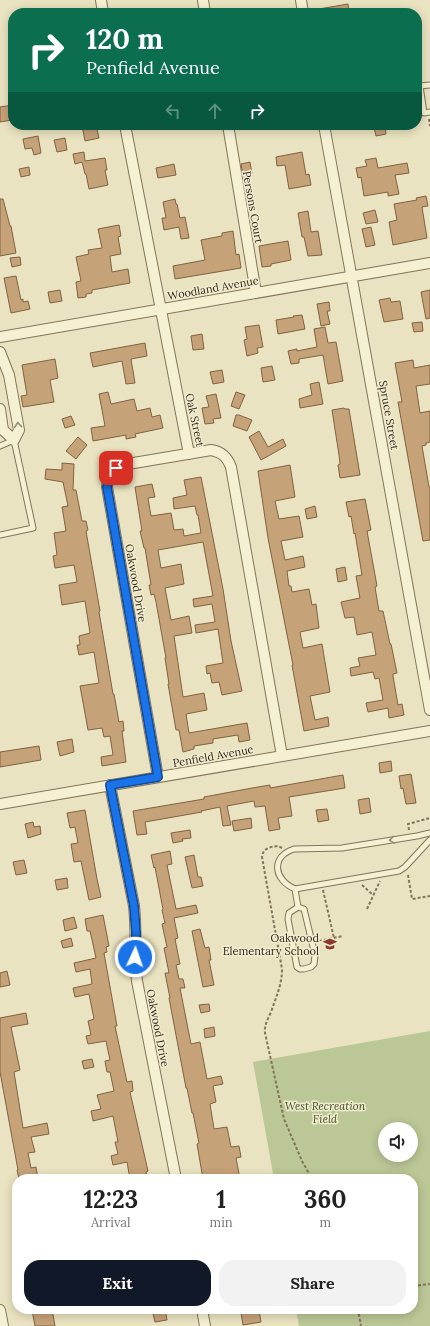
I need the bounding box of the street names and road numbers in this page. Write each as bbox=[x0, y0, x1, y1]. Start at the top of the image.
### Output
street label: Persons Court bbox=[240, 170, 266, 245]
street label: Woodland Avenue bbox=[166, 273, 260, 303]
street label: Spruce Street bbox=[376, 379, 402, 451]
street label: Oak Street bbox=[182, 392, 208, 449]
street label: Oakwood Drive bbox=[122, 543, 150, 623]
street label: Penfield Avenue bbox=[171, 742, 255, 770]
street label: Oakwood Drive bbox=[144, 988, 172, 1068]

